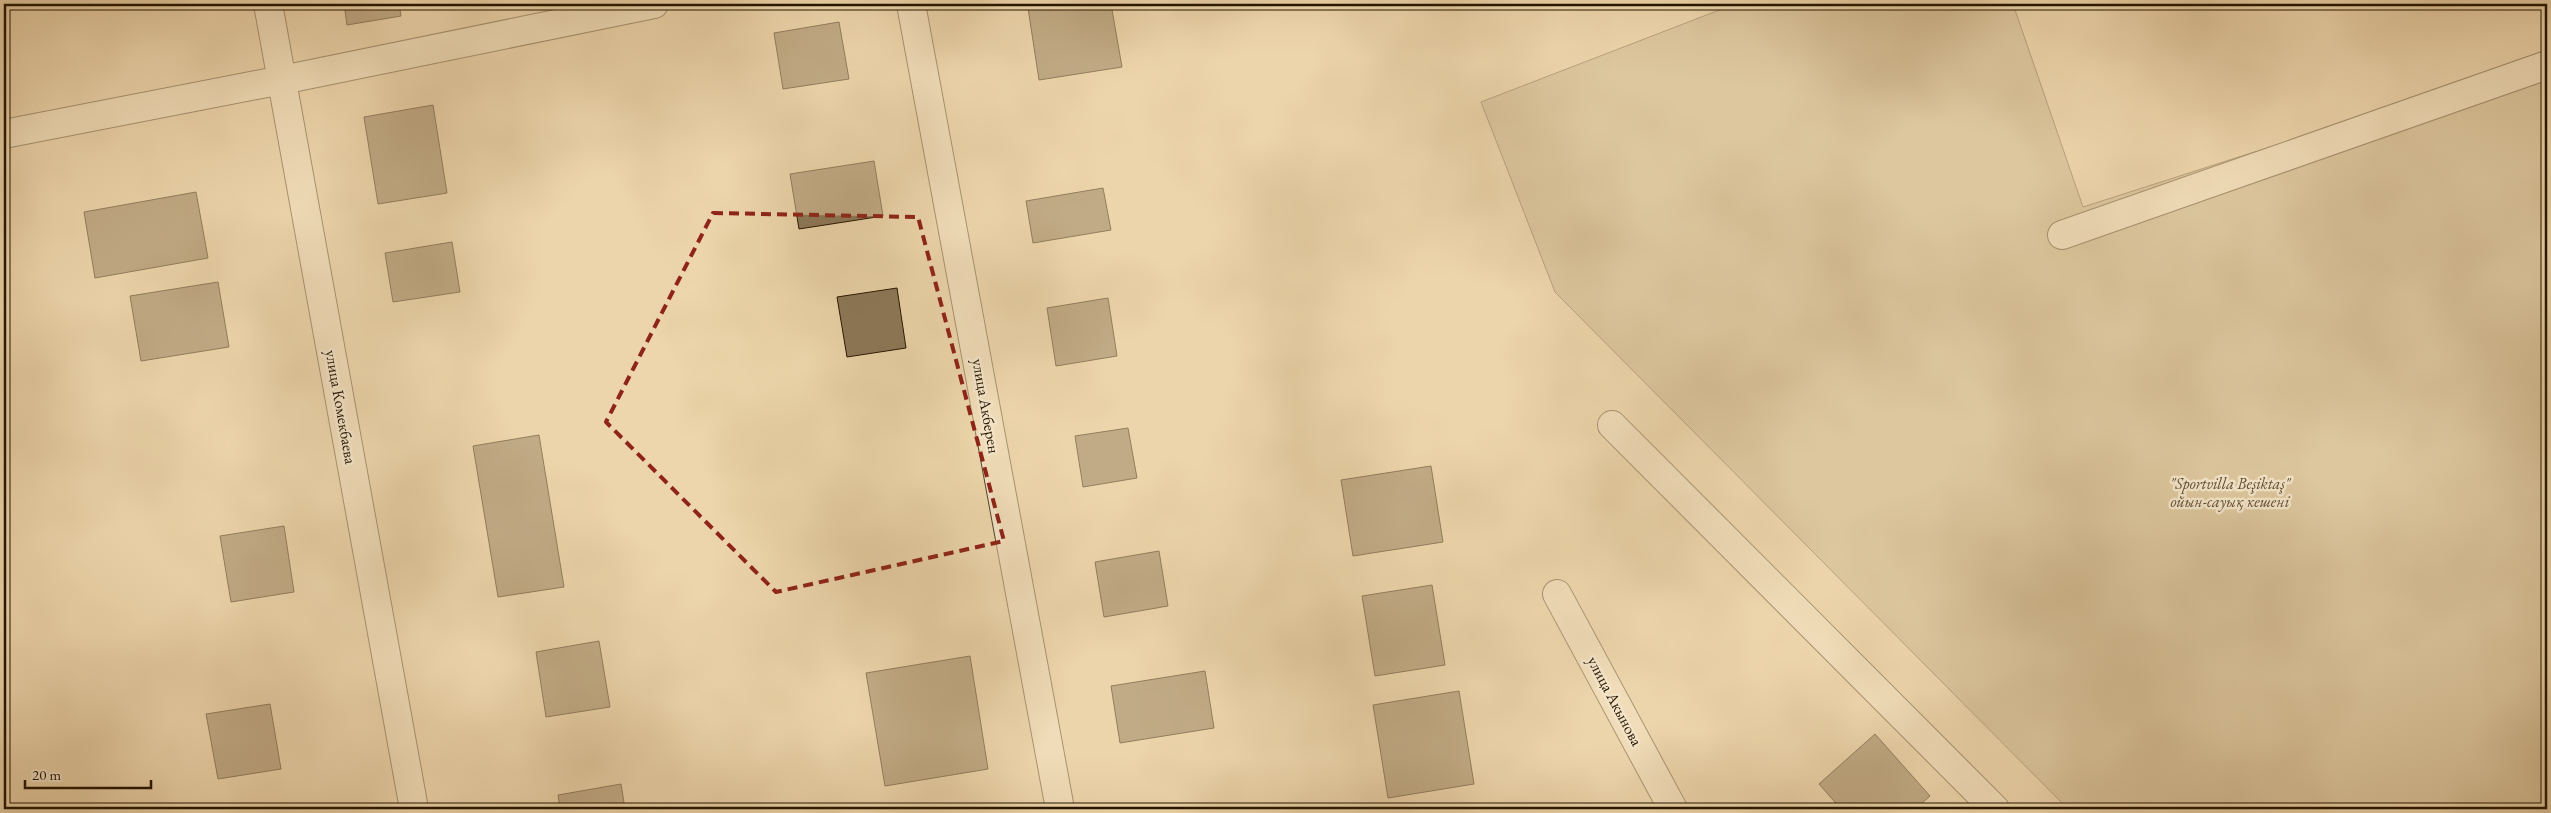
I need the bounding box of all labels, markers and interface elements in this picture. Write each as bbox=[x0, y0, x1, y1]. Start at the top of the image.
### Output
street label: улица Комекбаева bbox=[321, 348, 361, 466]
street label: улица Акберен bbox=[967, 357, 1005, 455]
park label: "Sportvilla Beşiktaş" ойын-сауық кешені bbox=[2170, 473, 2292, 512]
street label: улица Акынова bbox=[1583, 653, 1648, 750]
scale bar bbox=[25, 758, 151, 790]
text: 20 m bbox=[32, 765, 61, 784]

